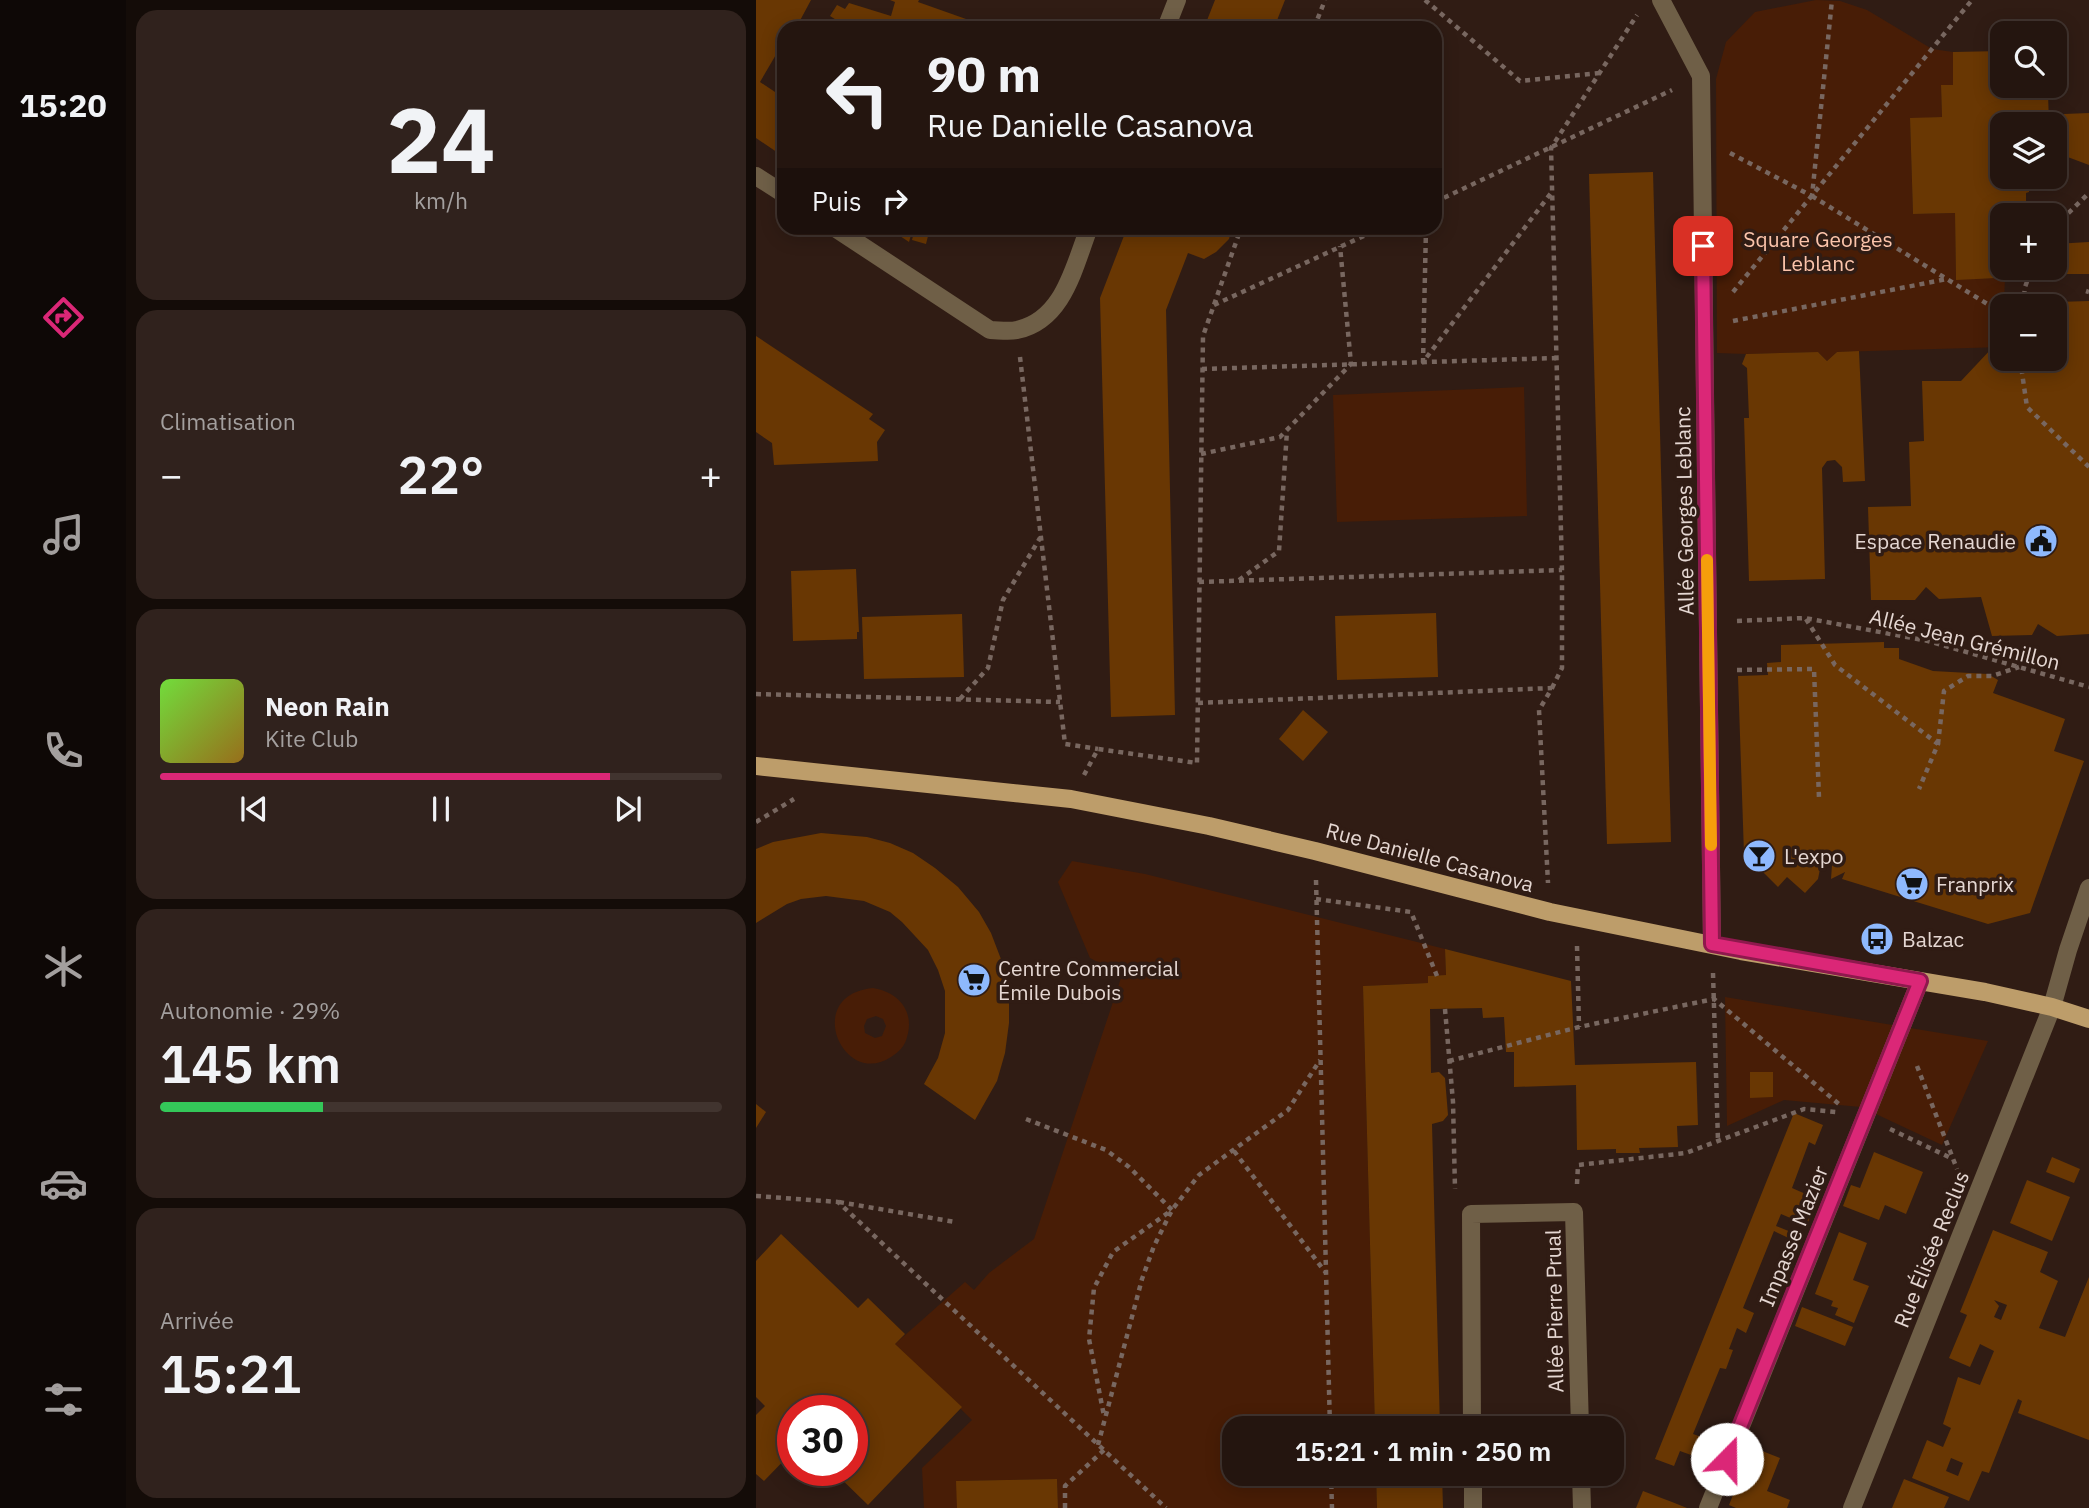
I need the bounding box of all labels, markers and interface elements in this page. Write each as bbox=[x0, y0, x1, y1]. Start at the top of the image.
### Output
map controls bbox=[1990, 21, 2067, 371]
button: search bbox=[1990, 21, 2067, 98]
text: 90 m bbox=[927, 42, 1041, 105]
icon: left bbox=[812, 49, 903, 140]
text: 24 bbox=[386, 80, 496, 198]
text: 15:20 bbox=[19, 84, 107, 126]
text: Rue Danielle Casanova bbox=[927, 104, 1253, 146]
button: layers bbox=[1990, 112, 2067, 189]
icon: right bbox=[876, 182, 914, 220]
text: Puis bbox=[812, 184, 862, 218]
text: km/h bbox=[414, 185, 468, 215]
button: + bbox=[1990, 203, 2067, 280]
pin bbox=[1673, 216, 1733, 276]
park label: Square Georges Leblanc bbox=[1743, 225, 1893, 277]
icon: arrive bbox=[1684, 227, 1722, 265]
icon: directions bbox=[39, 293, 88, 342]
button: − bbox=[1990, 294, 2067, 371]
text: Climatisation bbox=[160, 406, 296, 436]
street label: Allée Georges Leblanc bbox=[1668, 406, 1700, 616]
text: 22° bbox=[398, 441, 484, 508]
text: − bbox=[160, 450, 183, 499]
text: + bbox=[699, 450, 722, 499]
icon: music bbox=[39, 510, 88, 559]
public building icon: Espace Renaudie bbox=[2022, 522, 2060, 560]
place label: Espace Renaudie bbox=[1855, 527, 2016, 555]
street label: Allée Jean Grémillon bbox=[1867, 602, 2063, 676]
text: Neon Rain bbox=[265, 689, 390, 723]
text: Kite Club bbox=[265, 723, 358, 753]
icon: phone bbox=[39, 726, 88, 775]
icon: previous bbox=[235, 790, 273, 828]
icon: pause bbox=[422, 790, 460, 828]
icon: next bbox=[609, 790, 647, 828]
street label: Rue Danielle Casanova bbox=[1323, 816, 1537, 898]
bar icon: L'expo bbox=[1740, 837, 1778, 875]
place label: L'expo bbox=[1784, 842, 1844, 870]
supermarket icon: Franprix bbox=[1893, 865, 1931, 903]
place label: Franprix bbox=[1936, 870, 2014, 898]
bus stop icon: Balzac bbox=[1858, 920, 1896, 958]
place label: Balzac bbox=[1902, 925, 1964, 953]
icon: climate bbox=[39, 942, 88, 991]
place label: Centre Commercial Émile Dubois bbox=[998, 954, 1180, 1006]
supermarket icon: Centre Commercial Émile Dubois bbox=[955, 961, 993, 999]
text: Autonomie · 29% bbox=[160, 995, 340, 1025]
text: 145 km bbox=[160, 1030, 341, 1097]
icon: car bbox=[39, 1159, 88, 1208]
street label: Impasse Mazier bbox=[1752, 1161, 1834, 1311]
street label: Rue Élisée Reclus bbox=[1887, 1167, 1975, 1331]
street label: Allée Pierre Prual bbox=[1539, 1229, 1569, 1393]
text: Arrivée bbox=[160, 1305, 234, 1335]
text: 15:21 bbox=[160, 1340, 301, 1407]
icon: filters bbox=[39, 1375, 88, 1424]
speed limit sign: 30 bbox=[777, 1395, 868, 1486]
position arrow bbox=[1690, 1422, 1764, 1496]
text: 15:21 · 1 min · 250 m bbox=[1295, 1434, 1551, 1468]

